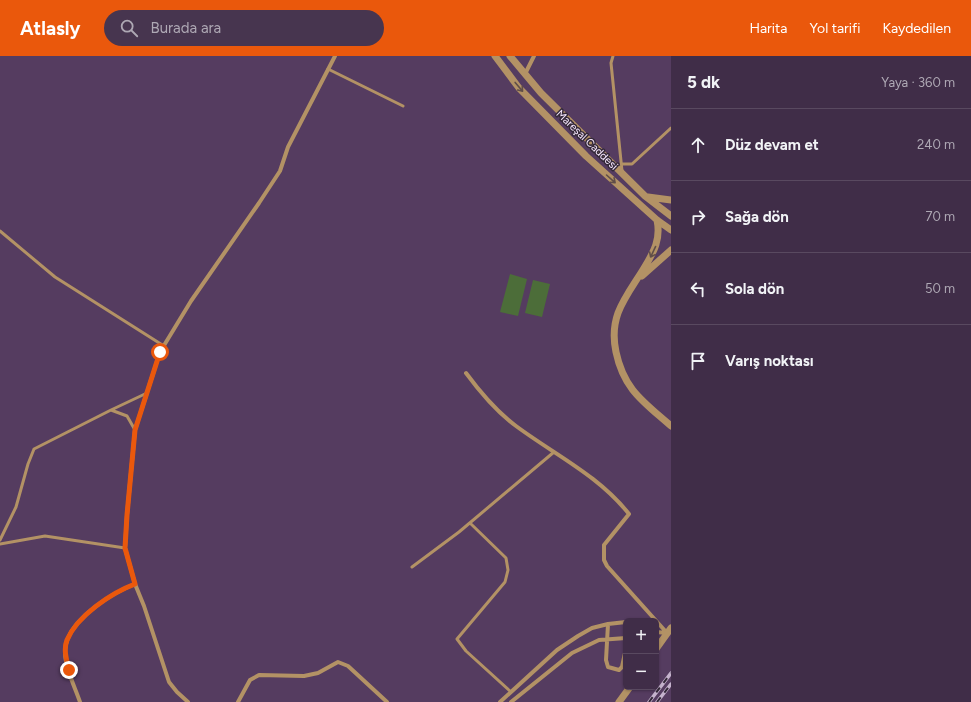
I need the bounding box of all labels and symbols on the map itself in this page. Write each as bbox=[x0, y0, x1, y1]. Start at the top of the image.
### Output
one-way arrow bbox=[515, 82, 524, 92]
street label: Mareşal Caddesi bbox=[553, 107, 621, 173]
one-way arrow bbox=[606, 174, 616, 183]
one-way arrow bbox=[649, 245, 656, 257]
route start bbox=[151, 343, 169, 361]
route end bbox=[60, 661, 78, 679]

